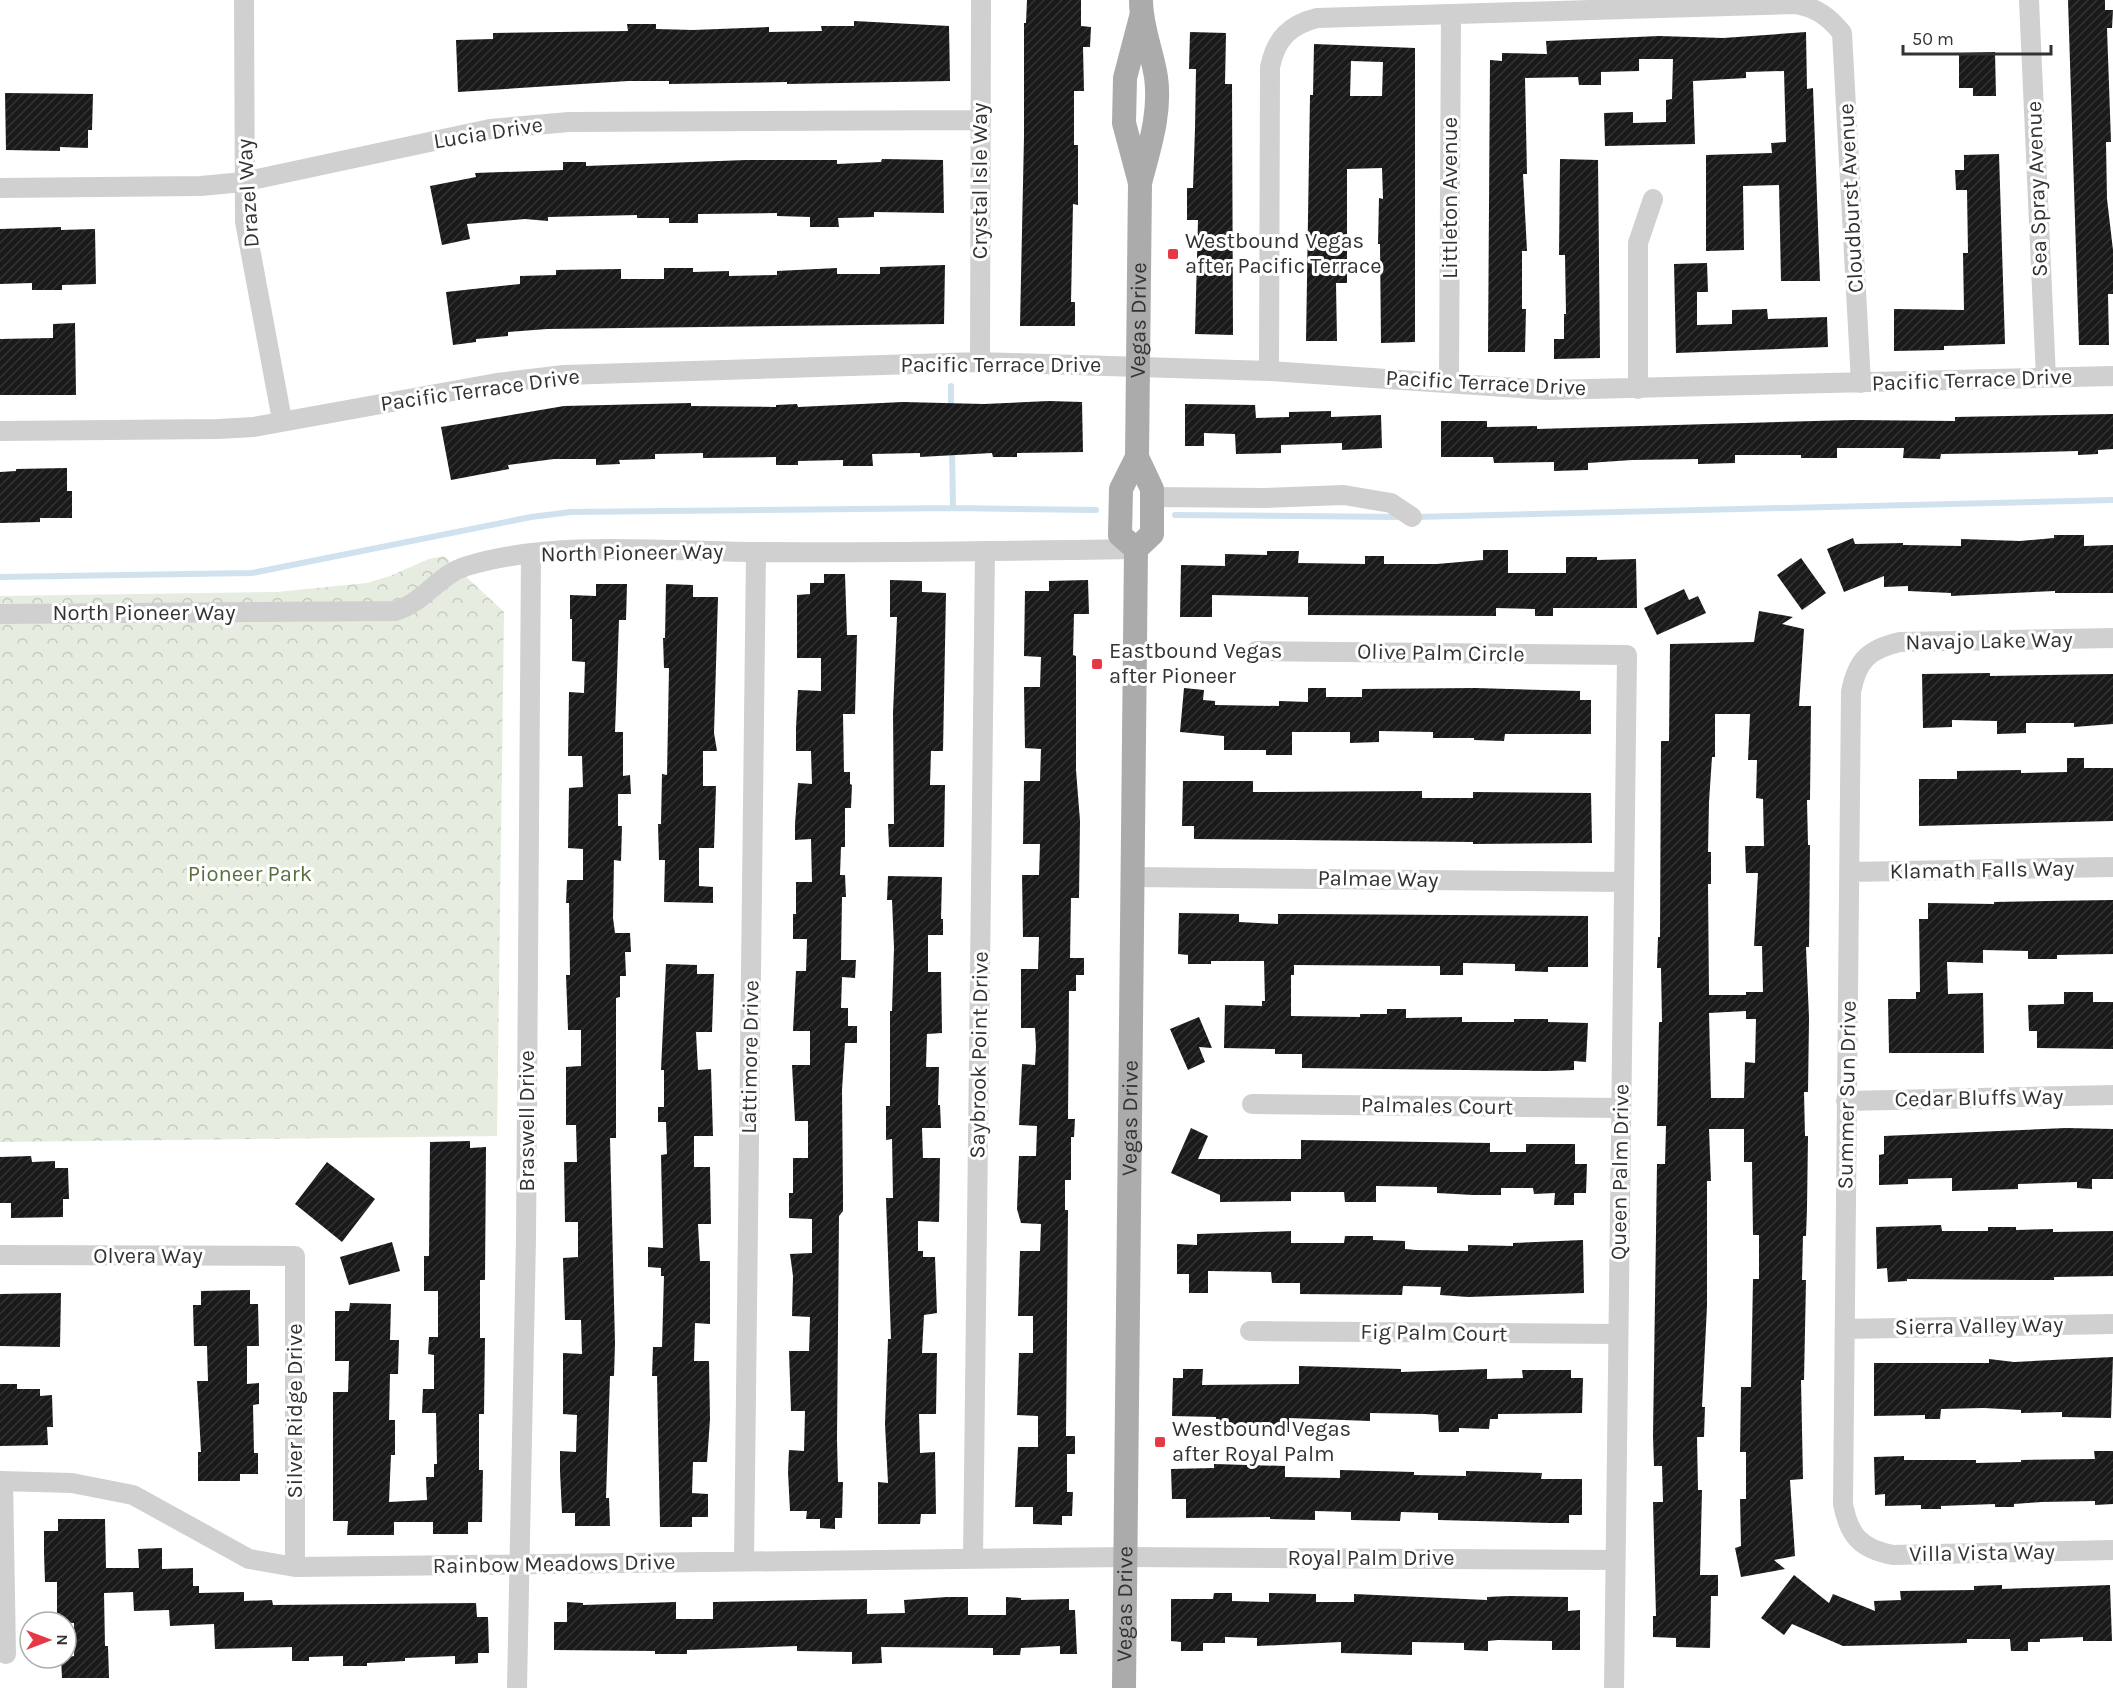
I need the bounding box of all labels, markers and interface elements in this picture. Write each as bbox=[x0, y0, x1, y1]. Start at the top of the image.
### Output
scale bar bbox=[1903, 18, 2052, 56]
text: 50 m bbox=[1912, 28, 1954, 50]
street label: Sea Spray Avenue bbox=[2021, 101, 2053, 277]
street label: Crystal Isle Way bbox=[967, 103, 993, 259]
street label: Cloudburst Avenue bbox=[1833, 103, 1869, 293]
street label: Lucia Drive bbox=[432, 112, 544, 154]
street label: Littleton Avenue bbox=[1437, 117, 1463, 279]
street label: Drazel Way bbox=[231, 138, 265, 248]
place label: Westbound Vegas after Pacific Terrace bbox=[1185, 228, 1382, 279]
marker: Westbound Vegas after Pacific Terrace bbox=[1166, 247, 1180, 261]
street label: Vegas Drive bbox=[1125, 262, 1152, 378]
street label: Pacific Terrace Drive bbox=[901, 352, 1101, 378]
street label: Pacific Terrace Drive bbox=[379, 363, 581, 417]
street label: Pacific Terrace Drive bbox=[1871, 364, 2073, 396]
street label: Pacific Terrace Drive bbox=[1385, 365, 1587, 401]
street label: North Pioneer Way bbox=[540, 538, 724, 568]
street label: North Pioneer Way bbox=[53, 600, 235, 626]
street label: Navajo Lake Way bbox=[1905, 627, 2073, 655]
place label: Eastbound Vegas after Pioneer bbox=[1109, 638, 1282, 689]
street label: Olive Palm Circle bbox=[1357, 639, 1525, 667]
marker: Eastbound Vegas after Pioneer bbox=[1090, 657, 1104, 671]
street label: Klamath Falls Way bbox=[1889, 855, 2075, 885]
park label: Pioneer Park bbox=[188, 861, 312, 887]
street label: Palmae Way bbox=[1317, 865, 1439, 893]
street label: Saybrook Point Drive bbox=[964, 951, 994, 1159]
street label: Lattimore Drive bbox=[736, 980, 764, 1134]
street label: Summer Sun Drive bbox=[1832, 1000, 1862, 1190]
street label: Braswell Drive bbox=[514, 1050, 540, 1192]
street label: Vegas Drive bbox=[1116, 1060, 1144, 1176]
street label: Queen Palm Drive bbox=[1605, 1084, 1635, 1260]
street label: Cedar Bluffs Way bbox=[1894, 1084, 2064, 1112]
street label: Palmales Court bbox=[1361, 1092, 1513, 1120]
street label: Olvera Way bbox=[93, 1243, 203, 1269]
street label: Sierra Valley Way bbox=[1894, 1312, 2064, 1340]
street label: Fig Palm Court bbox=[1360, 1319, 1508, 1347]
street label: Silver Ridge Drive bbox=[282, 1324, 308, 1498]
place label: Westbound Vegas after Royal Palm bbox=[1172, 1416, 1351, 1467]
marker: Westbound Vegas after Royal Palm bbox=[1153, 1435, 1167, 1449]
street label: Villa Vista Way bbox=[1909, 1539, 2055, 1567]
street label: Royal Palm Drive bbox=[1288, 1545, 1454, 1571]
street label: Vegas Drive bbox=[1111, 1546, 1138, 1662]
street label: Rainbow Meadows Drive bbox=[432, 1549, 676, 1579]
north arrow bbox=[18, 1610, 78, 1670]
text: N bbox=[53, 1634, 72, 1646]

